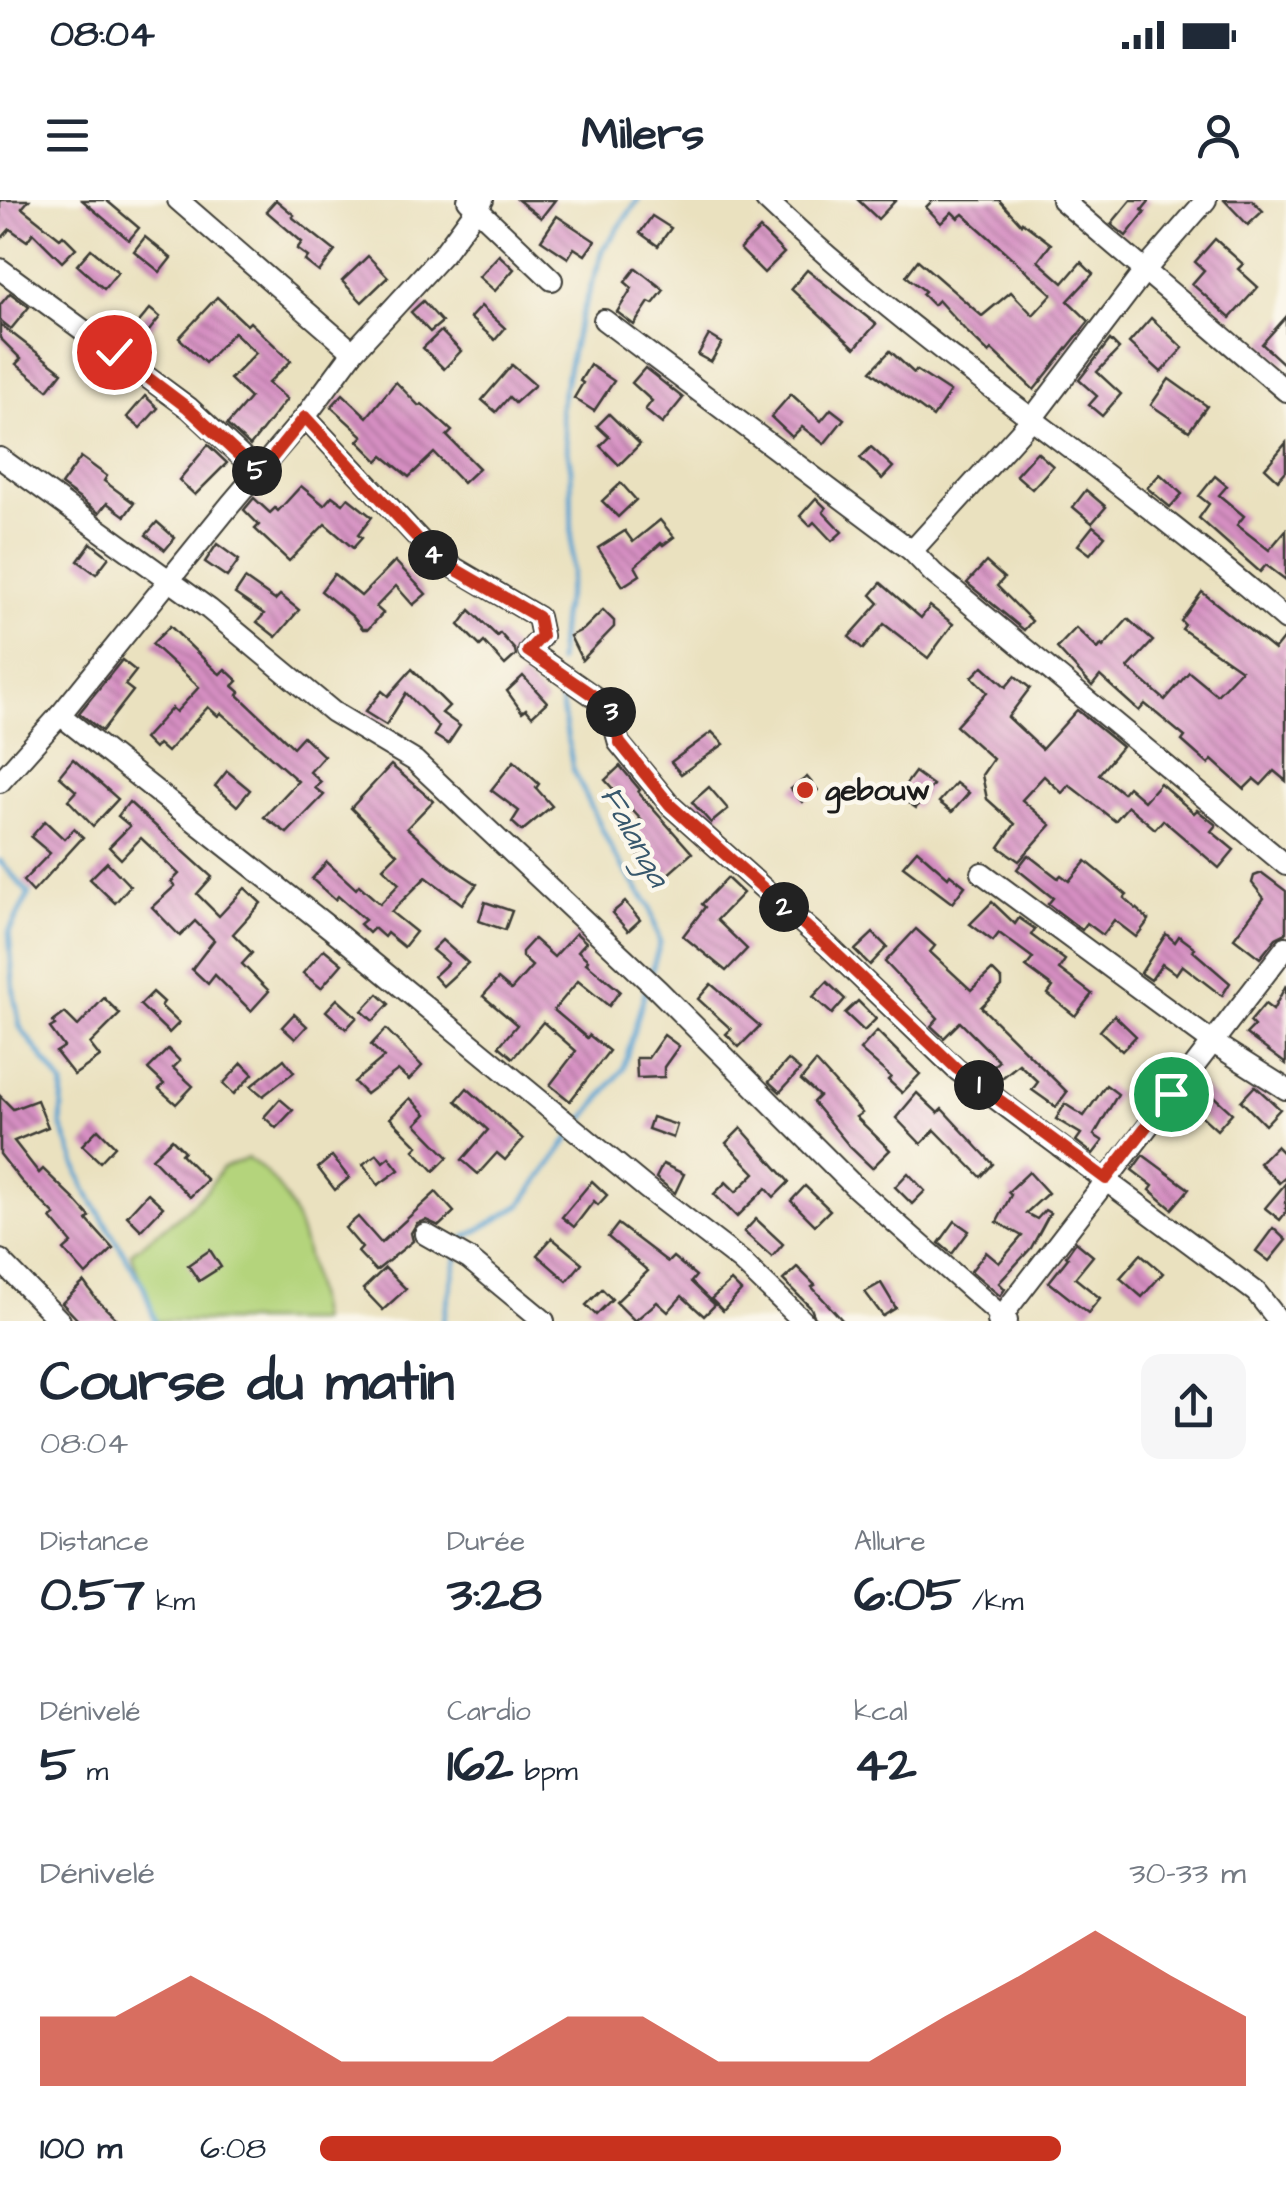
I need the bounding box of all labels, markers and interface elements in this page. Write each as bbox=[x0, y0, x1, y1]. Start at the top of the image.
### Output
text: 08:04 bbox=[50, 9, 155, 61]
text: Milers bbox=[582, 104, 704, 166]
icon: menu bbox=[40, 108, 95, 163]
icon: person bbox=[1191, 108, 1246, 163]
pin bbox=[72, 310, 157, 395]
icon: check bbox=[87, 325, 142, 380]
pin: 5 bbox=[232, 446, 282, 496]
text: 5 bbox=[247, 451, 267, 490]
pin: 4 bbox=[408, 530, 458, 580]
text: 4 bbox=[423, 535, 443, 574]
pin: 3 bbox=[586, 687, 636, 737]
text: 3 bbox=[604, 692, 618, 731]
place label: gebouw bbox=[825, 770, 930, 814]
water label: Falanga bbox=[588, 778, 682, 897]
marker: gebouw bbox=[794, 779, 816, 801]
pin: 2 bbox=[759, 882, 809, 932]
text: 2 bbox=[776, 887, 792, 926]
pin bbox=[1129, 1052, 1214, 1137]
pin: 1 bbox=[954, 1060, 1004, 1110]
text: 1 bbox=[977, 1065, 981, 1104]
icon: arrive bbox=[1144, 1067, 1199, 1122]
text: Course du matin bbox=[40, 1345, 455, 1421]
button: share bbox=[1141, 1354, 1246, 1459]
text: 08:04 bbox=[40, 1421, 128, 1466]
text: Distance bbox=[40, 1522, 149, 1561]
text: Durée bbox=[447, 1522, 525, 1561]
text: Allure bbox=[854, 1522, 926, 1561]
text: 0.57 bbox=[40, 1561, 145, 1630]
text: 3:28 bbox=[447, 1561, 542, 1630]
text: 6:05 bbox=[854, 1561, 961, 1630]
text: km bbox=[145, 1582, 195, 1621]
text: /km bbox=[961, 1582, 1024, 1621]
text: Dénivelé bbox=[40, 1692, 141, 1731]
text: Cardio bbox=[447, 1692, 531, 1731]
text: kcal bbox=[854, 1692, 908, 1731]
text: 5 bbox=[40, 1731, 75, 1800]
text: 162 bbox=[447, 1731, 513, 1800]
text: 42 bbox=[854, 1731, 917, 1800]
text: m bbox=[75, 1752, 108, 1791]
text: bpm bbox=[513, 1752, 578, 1791]
text: Dénivelé bbox=[40, 1851, 155, 1896]
text: 30–33 m bbox=[1129, 1851, 1246, 1896]
text: 100 m bbox=[40, 2126, 122, 2171]
text: 6:08 bbox=[200, 2126, 266, 2171]

